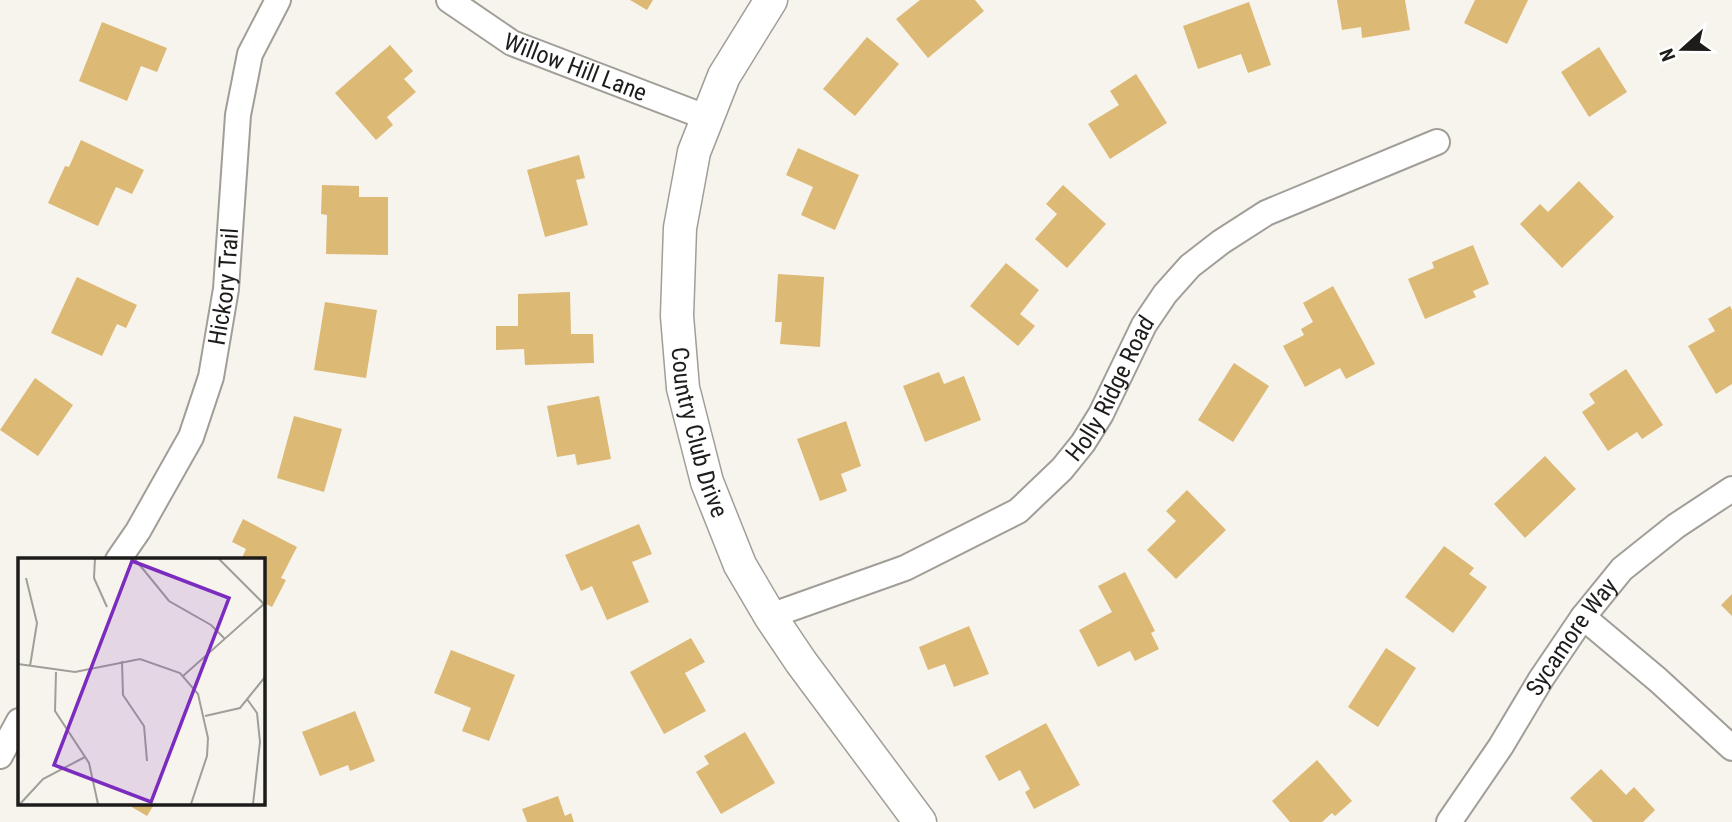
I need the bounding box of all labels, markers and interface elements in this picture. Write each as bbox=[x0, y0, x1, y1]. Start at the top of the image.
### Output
north arrow bbox=[1648, 14, 1718, 84]
street label: Willow Hill Lane bbox=[500, 27, 651, 107]
text: N bbox=[1655, 45, 1680, 64]
street label: Hickory Trail bbox=[203, 227, 244, 347]
street label: Holly Ridge Road bbox=[1060, 310, 1160, 467]
street label: Country Club Drive bbox=[666, 346, 734, 521]
inset map bbox=[18, 558, 264, 804]
street label: Sycamore Way bbox=[1520, 572, 1623, 701]

